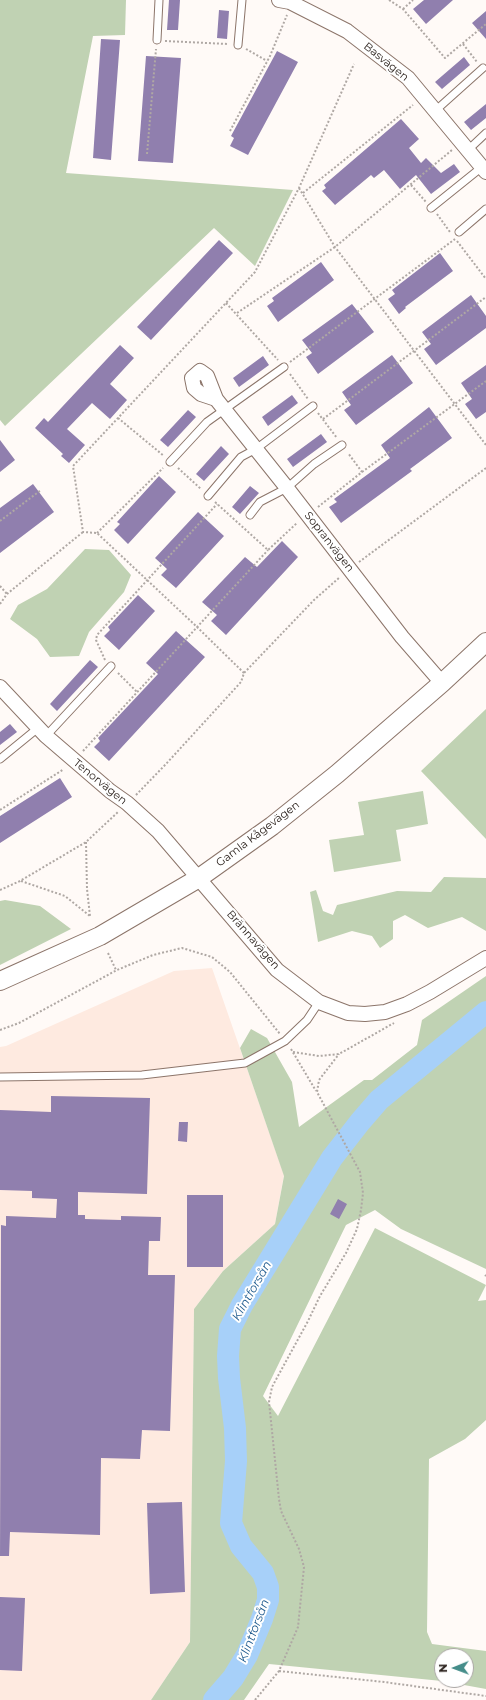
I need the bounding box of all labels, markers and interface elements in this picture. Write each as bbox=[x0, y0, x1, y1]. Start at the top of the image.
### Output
street label: Basvägen bbox=[361, 40, 411, 84]
street label: Sopranvägen bbox=[301, 509, 357, 575]
street label: Tenorvägen bbox=[71, 756, 129, 808]
street label: Gamla Kågevägen bbox=[214, 798, 302, 870]
street label: Brännavägen bbox=[224, 908, 282, 972]
water label: Klintforsån bbox=[229, 1259, 275, 1323]
water label: Klintforsån bbox=[235, 1597, 273, 1665]
north arrow bbox=[434, 1648, 474, 1688]
text: N bbox=[436, 1664, 450, 1673]

